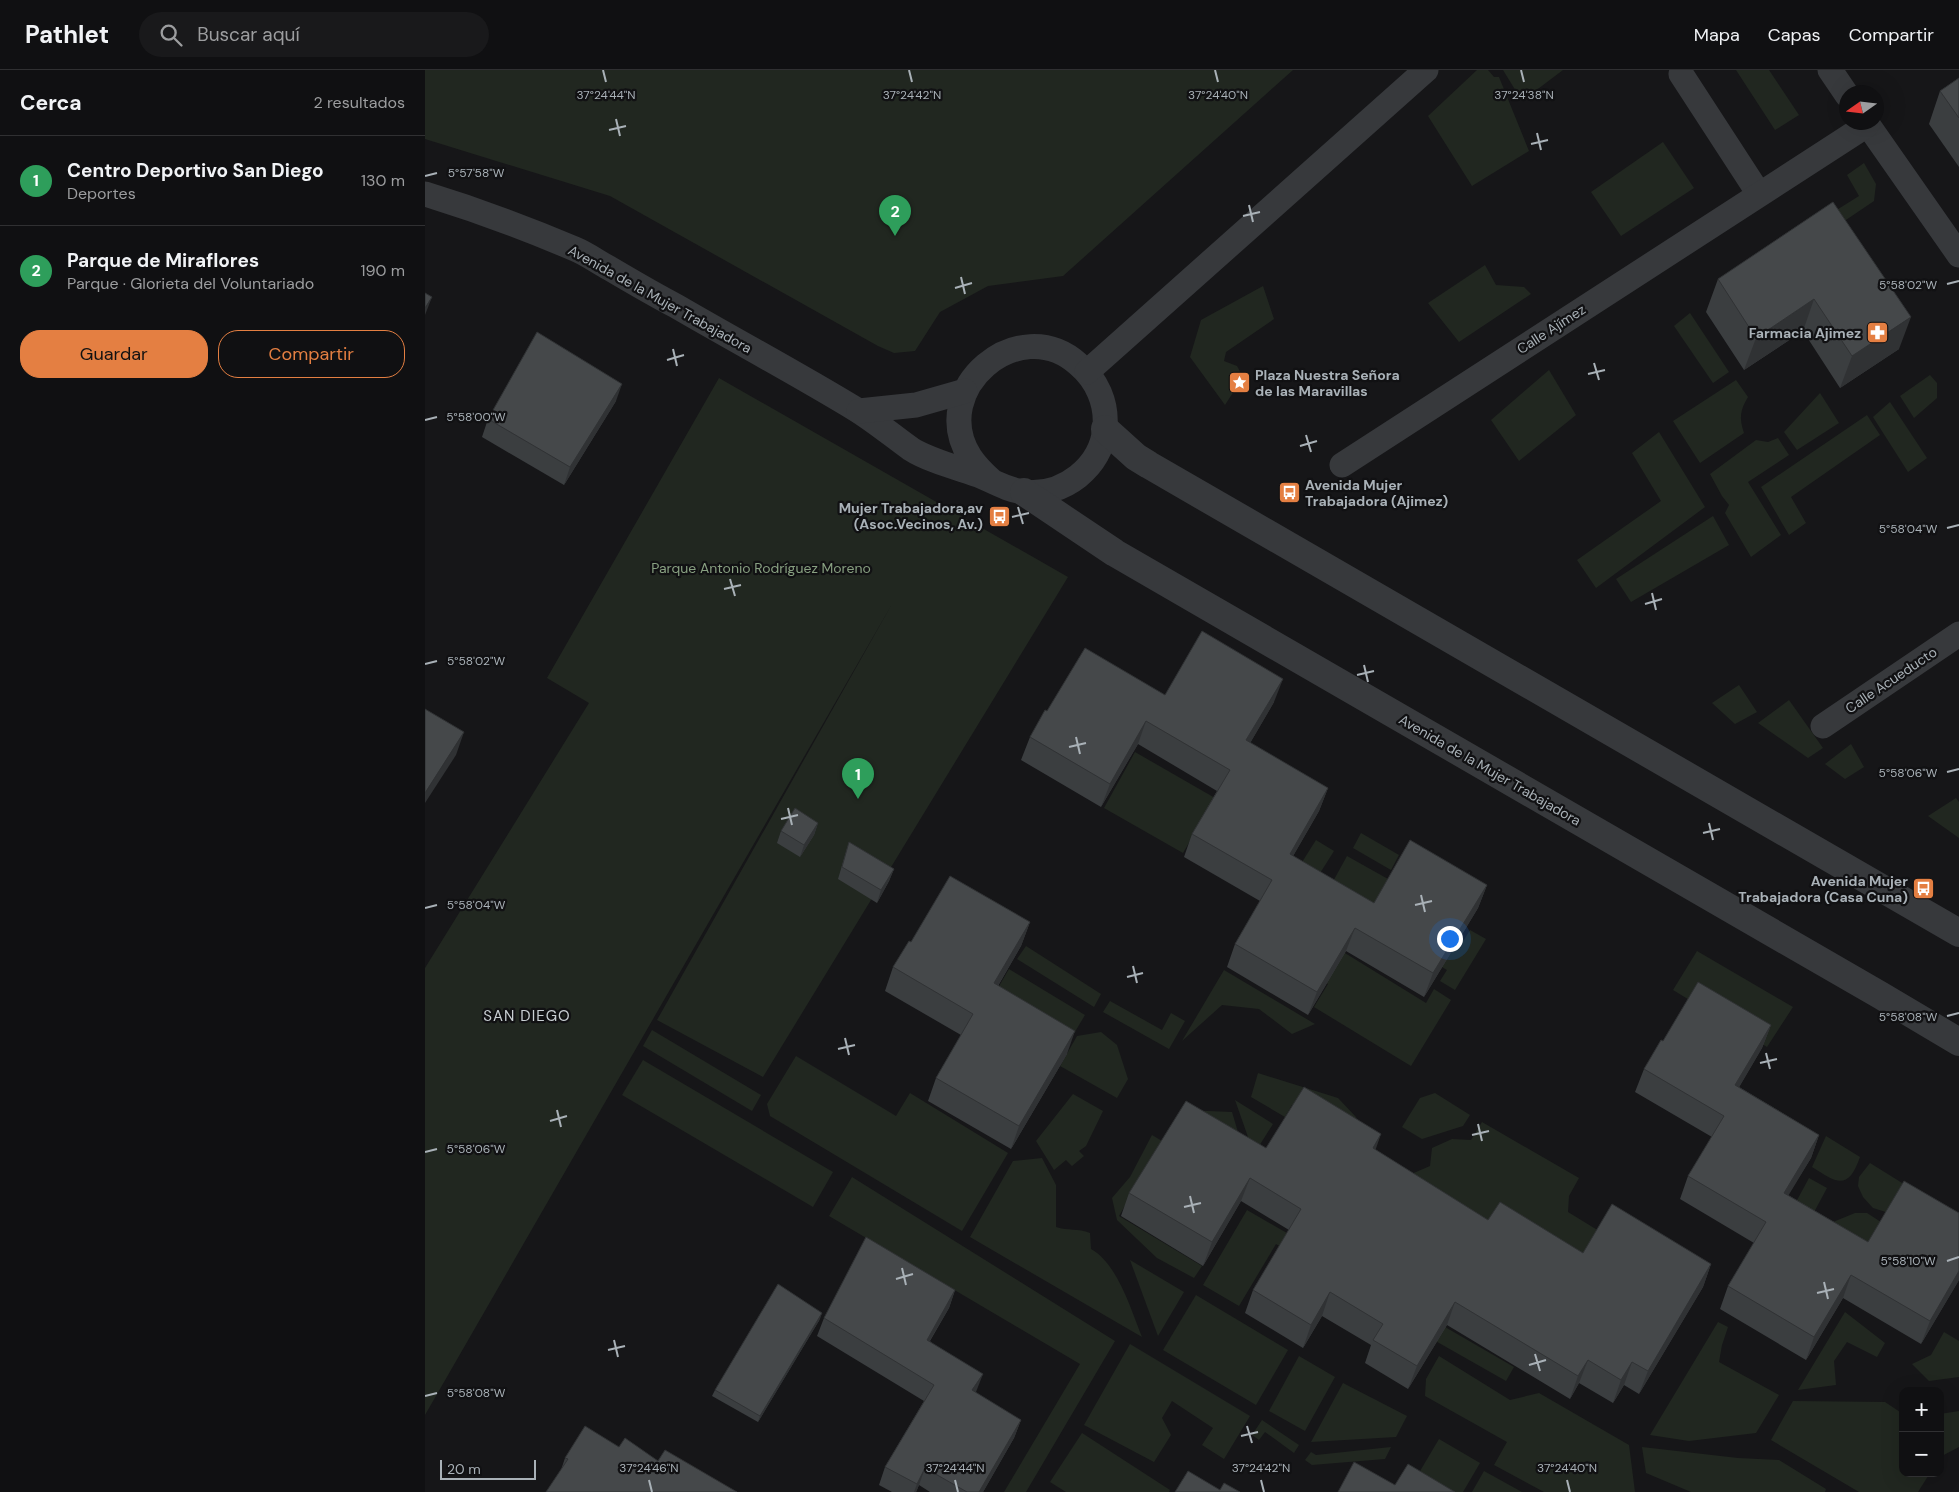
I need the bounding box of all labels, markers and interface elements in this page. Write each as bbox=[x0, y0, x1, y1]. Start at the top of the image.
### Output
search box bbox=[139, 12, 489, 57]
text: Pathlet bbox=[25, 19, 109, 50]
icon: search bbox=[157, 21, 185, 49]
text: Buscar aquí bbox=[197, 22, 300, 47]
text: Mapa bbox=[1694, 23, 1740, 47]
text: Capas bbox=[1768, 23, 1821, 47]
text: Compartir bbox=[1849, 23, 1934, 47]
north arrow bbox=[1839, 85, 1884, 130]
text: 37°24'44"N bbox=[576, 87, 636, 103]
text: 37°24'42"N bbox=[883, 87, 941, 103]
text: 37°24'40"N bbox=[1188, 87, 1248, 103]
text: 37°24'38"N bbox=[1494, 87, 1554, 103]
text: Cerca bbox=[20, 89, 82, 117]
text: 2 resultados bbox=[314, 92, 405, 113]
text: Centro Deportivo San Diego bbox=[67, 158, 324, 183]
text: 5°57'58"W bbox=[448, 165, 505, 181]
text: 1 bbox=[33, 170, 39, 191]
text: 130 m bbox=[361, 170, 405, 191]
text: Deportes bbox=[67, 183, 136, 204]
pin: 2 bbox=[879, 195, 911, 236]
street label: Avenida de la Mujer Trabajadora bbox=[565, 241, 755, 357]
text: Parque de Miraflores bbox=[67, 248, 259, 273]
text: 2 bbox=[31, 260, 41, 281]
text: 190 m bbox=[361, 260, 405, 281]
text: Parque · Glorieta del Voluntariado bbox=[67, 273, 314, 294]
text: 5°58'02"W bbox=[1879, 277, 1937, 293]
street label: Calle Ajímez bbox=[1513, 300, 1589, 358]
pharmacy icon: Farmacia Ajimez bbox=[1865, 321, 1889, 345]
place label: Farmacia Ajimez bbox=[1749, 324, 1861, 342]
button: Guardar bbox=[20, 330, 208, 378]
button: Compartir bbox=[218, 330, 405, 378]
place label: Plaza Nuestra Señora de las Maravillas bbox=[1255, 366, 1400, 400]
place icon: Plaza Nuestra Señora de las Maravillas bbox=[1227, 371, 1251, 395]
text: 5°58'00"W bbox=[446, 409, 506, 425]
place label: Avenida Mujer Trabajadora (Ajimez) bbox=[1305, 476, 1449, 510]
bus stop icon: Avenida Mujer Trabajadora (Ajimez) bbox=[1277, 481, 1301, 505]
place label: Mujer Trabajadora,av (Asoc.Vecinos, Av.) bbox=[839, 499, 983, 533]
bus stop icon: Mujer Trabajadora,av (Asoc.Vecinos, Av.) bbox=[987, 504, 1011, 528]
text: 5°58'04"W bbox=[1879, 521, 1938, 537]
park label: Parque Antonio Rodríguez Moreno bbox=[651, 559, 871, 577]
street label: Calle Acueducto bbox=[1842, 643, 1940, 717]
text: 5°58'02"W bbox=[447, 653, 505, 669]
street label: Avenida de la Mujer Trabajadora bbox=[1396, 710, 1584, 830]
pin: 1 bbox=[842, 758, 874, 799]
text: 5°58'06"W bbox=[1879, 765, 1938, 781]
place label: Avenida Mujer Trabajadora (Casa Cuna) bbox=[1738, 872, 1908, 906]
bus stop icon: Avenida Mujer Trabajadora (Casa Cuna) bbox=[1912, 877, 1936, 901]
text: 5°58'04"W bbox=[447, 897, 506, 913]
your location bbox=[1437, 926, 1463, 952]
district label: SAN DIEGO bbox=[483, 1006, 571, 1026]
text: 5°58'08"W bbox=[1879, 1009, 1938, 1025]
text: 5°58'06"W bbox=[447, 1141, 506, 1157]
text: 5°58'10"W bbox=[1880, 1253, 1936, 1269]
text: 5°58'08"W bbox=[447, 1385, 506, 1401]
map controls bbox=[1899, 1387, 1944, 1477]
button: + bbox=[1899, 1387, 1944, 1432]
button: − bbox=[1899, 1432, 1944, 1477]
scale bar bbox=[440, 1457, 536, 1480]
text: 20 m bbox=[447, 1460, 481, 1478]
text: 37°24'46"N bbox=[619, 1460, 679, 1476]
text: 37°24'44"N bbox=[925, 1460, 985, 1476]
text: 37°24'42"N bbox=[1232, 1460, 1290, 1476]
text: 37°24'40"N bbox=[1537, 1460, 1597, 1476]

